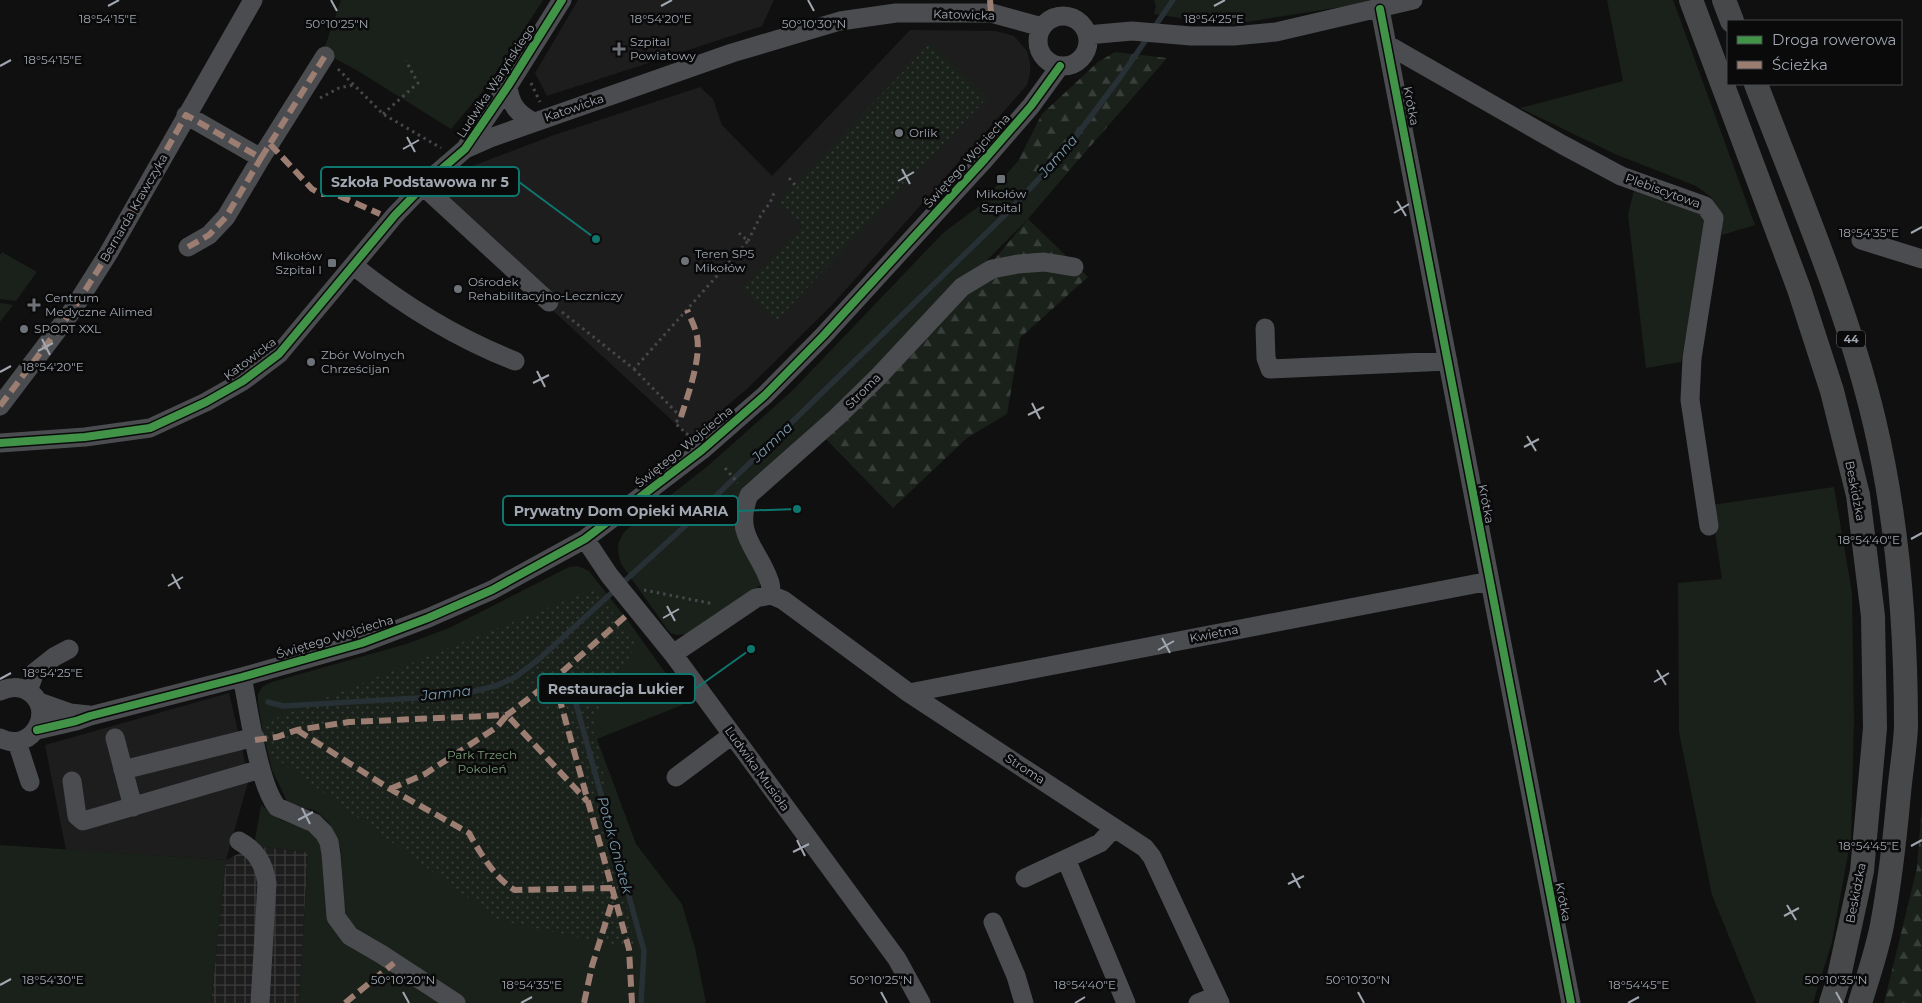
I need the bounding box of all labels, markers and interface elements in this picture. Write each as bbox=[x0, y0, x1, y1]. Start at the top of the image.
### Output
street label: Katowicka bbox=[933, 6, 995, 23]
text: 18°54'15"E bbox=[79, 11, 137, 26]
text: 18°54'20"E bbox=[630, 11, 692, 26]
text: 18°54'25"E bbox=[1184, 11, 1244, 26]
text: 50°10'25"N bbox=[305, 16, 369, 31]
text: 50°10'30"N bbox=[782, 16, 846, 31]
legend bbox=[1727, 20, 1902, 85]
street label: Ludwika Waryńskiego bbox=[453, 21, 538, 140]
text: Droga rowerowa bbox=[1772, 30, 1896, 49]
place label: Szpital Powiatowy bbox=[630, 34, 696, 63]
marker: Szpital Powiatowy bbox=[612, 42, 626, 56]
text: 18°54'15"E bbox=[24, 52, 82, 67]
text: Ścieżka bbox=[1772, 55, 1828, 74]
street label: Krótka bbox=[1400, 85, 1423, 127]
street label: Katowicka bbox=[542, 90, 606, 125]
street label: Świętego Wojciecha bbox=[920, 110, 1013, 211]
place label: Orlik bbox=[909, 125, 938, 140]
marker: Orlik bbox=[893, 127, 905, 139]
water label: Jamna bbox=[1034, 131, 1081, 182]
street label: Bernarda Krawczyka bbox=[96, 151, 171, 265]
callout: Szkoła Podstawowa nr 5 bbox=[321, 167, 519, 196]
street label: Plebiscytowa bbox=[1623, 170, 1703, 211]
text: Szkoła Podstawowa nr 5 bbox=[331, 173, 509, 191]
marker: Mikołów Szpital bbox=[995, 173, 1007, 185]
place label: Mikołów Szpital bbox=[976, 186, 1027, 215]
text: 18°54'35"E bbox=[1839, 225, 1899, 240]
place label: Teren SP5 Mikołów bbox=[695, 246, 755, 275]
place label: Mikołów Szpital I bbox=[272, 248, 322, 277]
marker: Teren SP5 Mikołów bbox=[679, 255, 691, 267]
marker: Mikołów Szpital I bbox=[326, 257, 338, 269]
place label: Ośrodek Rehabilitacyjno-Leczniczy bbox=[468, 274, 623, 303]
marker: Ośrodek Rehabilitacyjno-Leczniczy bbox=[452, 283, 464, 295]
place label: Centrum Medyczne Alimed bbox=[45, 290, 153, 319]
marker: Centrum Medyczne Alimed bbox=[27, 298, 41, 312]
place label: SPORT XXL bbox=[34, 321, 101, 336]
marker: SPORT XXL bbox=[18, 323, 30, 335]
road number: 44 bbox=[1837, 330, 1865, 348]
street label: Katowicka bbox=[220, 334, 279, 383]
place label: Zbór Wolnych Chrześcijan bbox=[321, 347, 405, 376]
marker: Zbór Wolnych Chrześcijan bbox=[305, 356, 317, 368]
text: 18°54'20"E bbox=[22, 359, 84, 374]
street label: Stroma bbox=[842, 370, 884, 412]
street label: Świętego Wojciecha bbox=[632, 403, 736, 491]
water label: Jamna bbox=[747, 418, 796, 467]
street label: Beskidzka bbox=[1842, 460, 1869, 522]
street label: Krótka bbox=[1475, 483, 1498, 525]
callout: Prywatny Dom Opieki MARIA bbox=[503, 496, 738, 525]
text: Prywatny Dom Opieki MARIA bbox=[514, 502, 729, 520]
text: 18°54'40"E bbox=[1838, 532, 1900, 547]
street label: Świętego Wojciecha bbox=[275, 612, 395, 661]
street label: Kwietna bbox=[1188, 621, 1239, 646]
text: 18°54'25"E bbox=[23, 665, 83, 680]
callout: Restauracja Lukier bbox=[538, 674, 695, 703]
text: Restauracja Lukier bbox=[548, 680, 684, 698]
water label: Jamna bbox=[419, 681, 472, 705]
street label: Ludwika Musioła bbox=[722, 724, 793, 814]
park label: Park Trzech Pokoleń bbox=[447, 747, 517, 776]
street label: Stroma bbox=[1003, 750, 1048, 787]
water label: Potok Gniotek bbox=[593, 794, 637, 896]
text: 18°54'45"E bbox=[1839, 838, 1899, 853]
street label: Beskidzka bbox=[1842, 862, 1869, 924]
street label: Krótka bbox=[1552, 881, 1575, 923]
text: 18°54'30"E bbox=[22, 972, 84, 987]
text: 50°10'20"N bbox=[371, 972, 435, 987]
text: 50°10'25"N bbox=[849, 972, 913, 987]
text: 50°10'30"N bbox=[1326, 972, 1390, 987]
text: 50°10'35"N bbox=[1805, 972, 1867, 987]
text: 18°54'35"E bbox=[502, 977, 562, 992]
text: 18°54'40"E bbox=[1054, 977, 1116, 992]
text: 18°54'45"E bbox=[1609, 977, 1669, 992]

